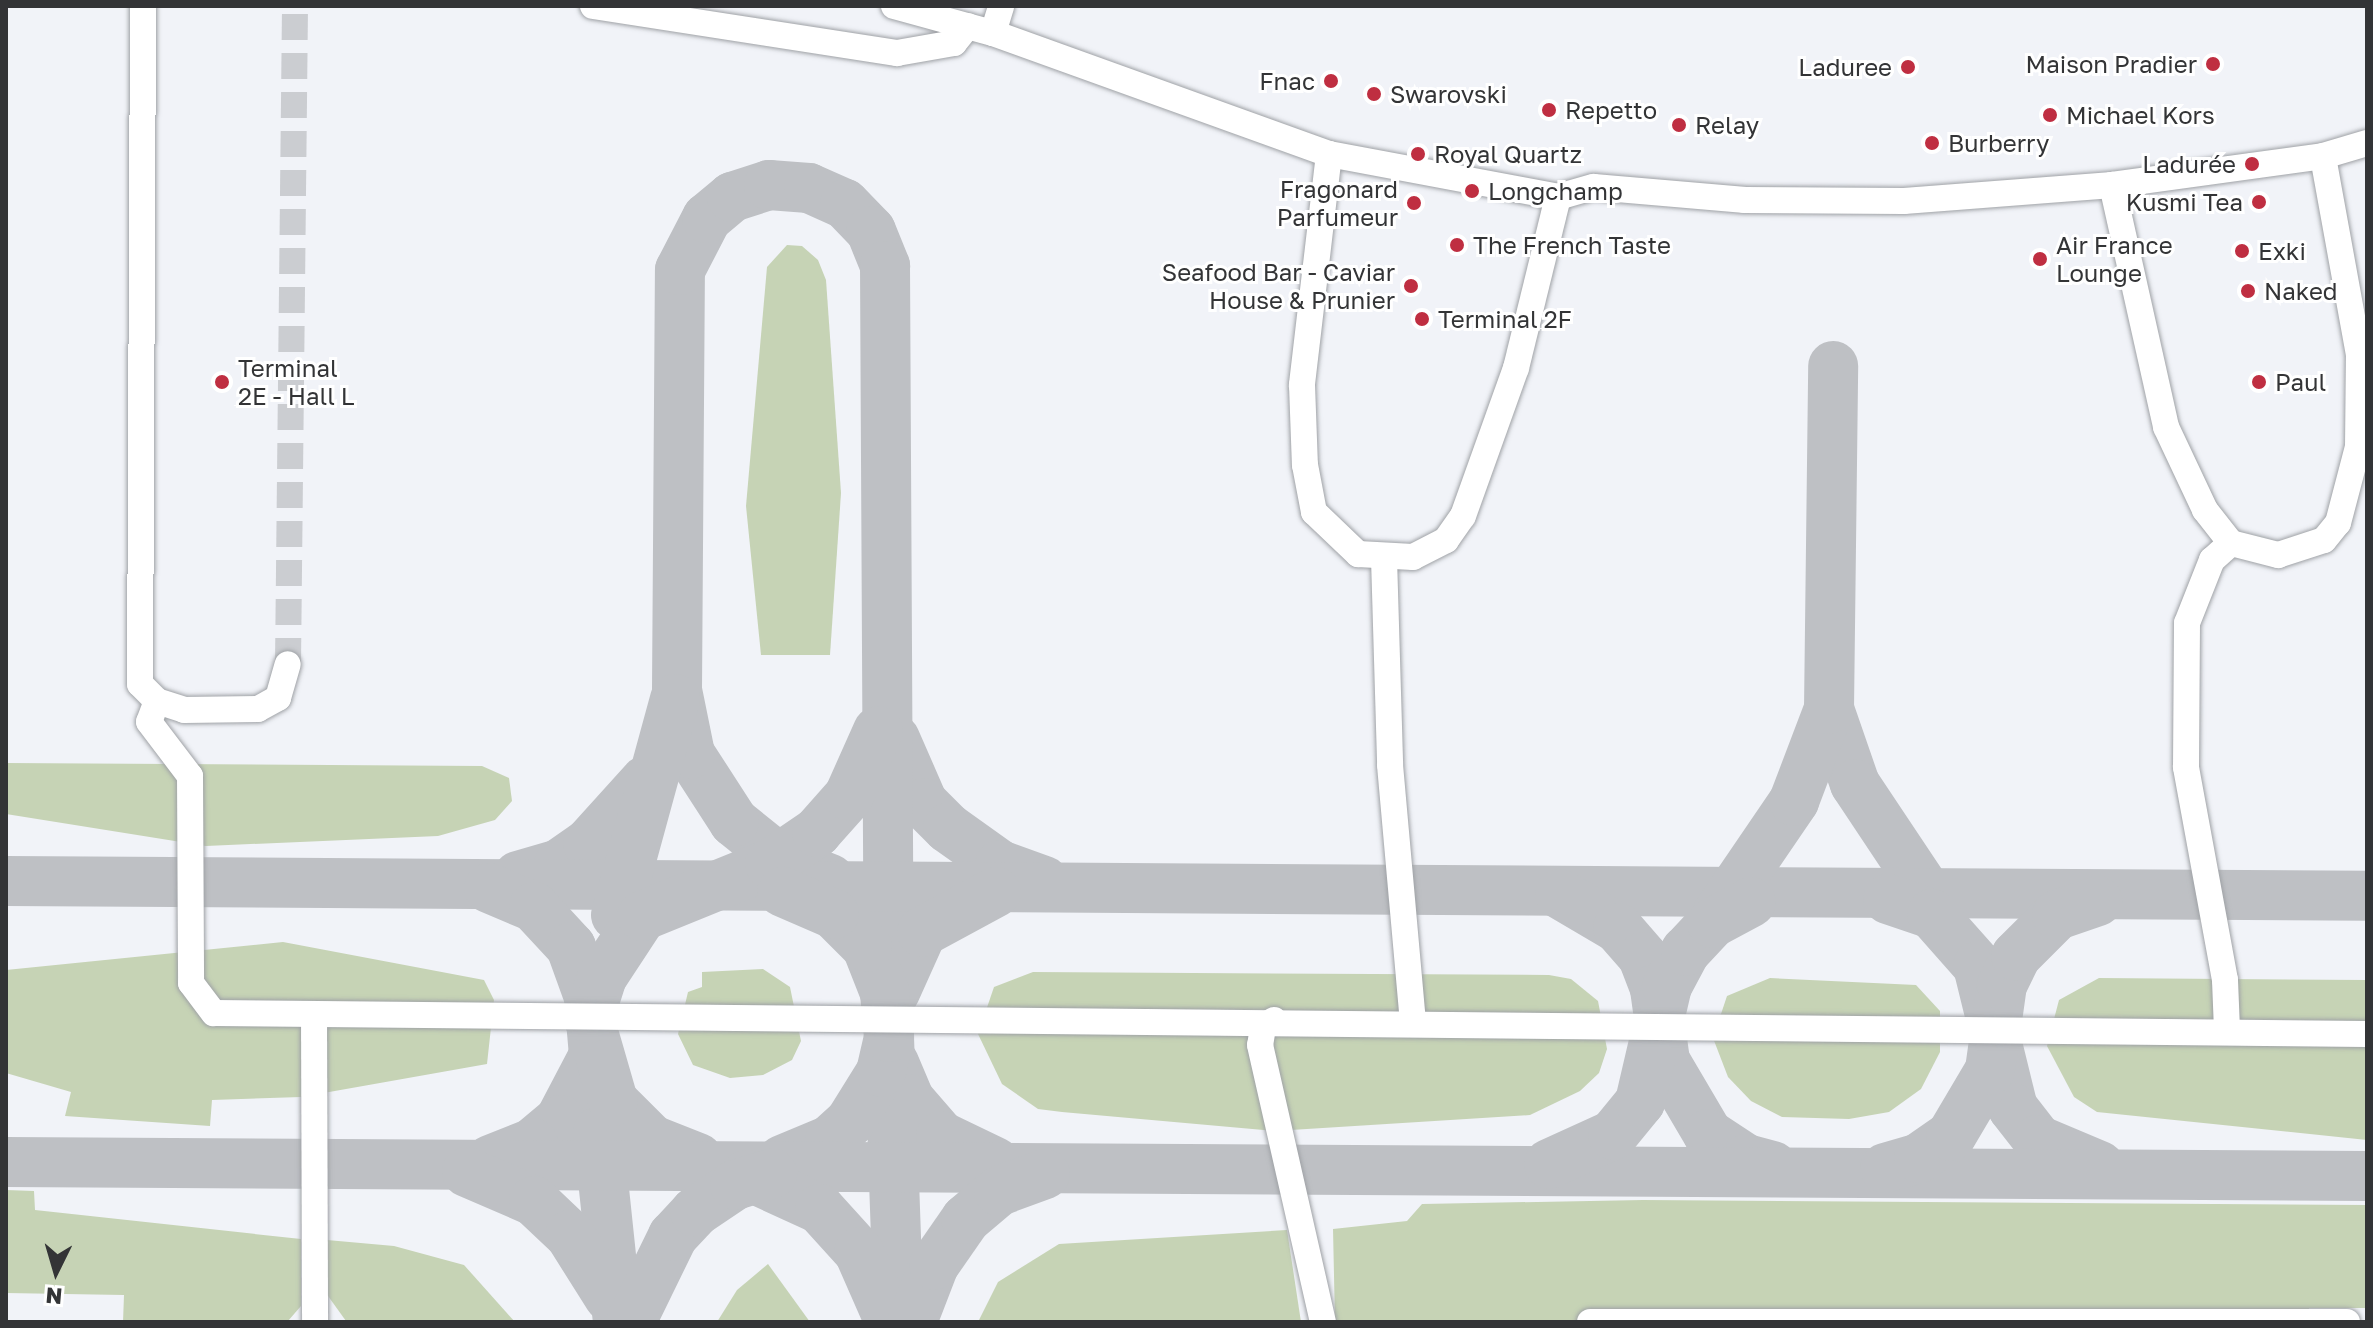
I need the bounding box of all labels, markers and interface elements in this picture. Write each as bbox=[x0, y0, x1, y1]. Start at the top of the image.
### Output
place label: Maison Pradier bbox=[2026, 50, 2197, 78]
place label: Laduree bbox=[1798, 53, 1892, 81]
marker: Maison Pradier bbox=[2204, 55, 2222, 73]
marker: Laduree bbox=[1899, 58, 1917, 76]
place label: Fnac bbox=[1259, 67, 1315, 95]
marker: Fnac bbox=[1322, 72, 1340, 90]
place label: Swarovski bbox=[1390, 80, 1507, 108]
marker: Swarovski bbox=[1365, 85, 1383, 103]
place label: Repetto bbox=[1565, 96, 1657, 124]
marker: Repetto bbox=[1540, 101, 1558, 119]
place label: Michael Kors bbox=[2066, 101, 2215, 129]
marker: Michael Kors bbox=[2041, 106, 2059, 124]
place label: Relay bbox=[1695, 111, 1759, 139]
marker: Relay bbox=[1670, 116, 1688, 134]
place label: Burberry bbox=[1948, 129, 2050, 157]
marker: Burberry bbox=[1923, 134, 1941, 152]
place label: Royal Quartz bbox=[1434, 140, 1582, 168]
marker: Royal Quartz bbox=[1409, 145, 1427, 163]
place label: Ladurée bbox=[2142, 150, 2236, 178]
marker: Ladurée bbox=[2243, 155, 2261, 173]
place label: Fragonard Parfumeur bbox=[1277, 175, 1398, 231]
place label: Longchamp bbox=[1488, 177, 1623, 205]
marker: Longchamp bbox=[1463, 182, 1481, 200]
place label: Kusmi Tea bbox=[2126, 188, 2243, 216]
marker: Kusmi Tea bbox=[2250, 193, 2268, 211]
marker: Fragonard Parfumeur bbox=[1405, 194, 1423, 212]
place label: The French Taste bbox=[1473, 231, 1671, 259]
place label: Air France Lounge bbox=[2056, 231, 2173, 287]
marker: The French Taste bbox=[1448, 236, 1466, 254]
place label: Exki bbox=[2258, 237, 2306, 265]
marker: Exki bbox=[2233, 242, 2251, 260]
marker: Air France Lounge bbox=[2031, 250, 2049, 268]
place label: Seafood Bar - Caviar House & Prunier bbox=[1162, 258, 1395, 314]
marker: Seafood Bar - Caviar House & Prunier bbox=[1402, 277, 1420, 295]
place label: Naked bbox=[2264, 277, 2338, 305]
marker: Naked bbox=[2239, 282, 2257, 300]
place label: Terminal 2F bbox=[1438, 305, 1572, 333]
marker: Terminal 2F bbox=[1413, 310, 1431, 328]
place label: Terminal 2E - Hall L bbox=[238, 354, 355, 410]
place label: Paul bbox=[2275, 368, 2326, 396]
marker: Terminal 2E - Hall L bbox=[213, 373, 231, 391]
marker: Paul bbox=[2250, 373, 2268, 391]
north arrow bbox=[16, 1232, 96, 1312]
text: N bbox=[44, 1282, 63, 1311]

